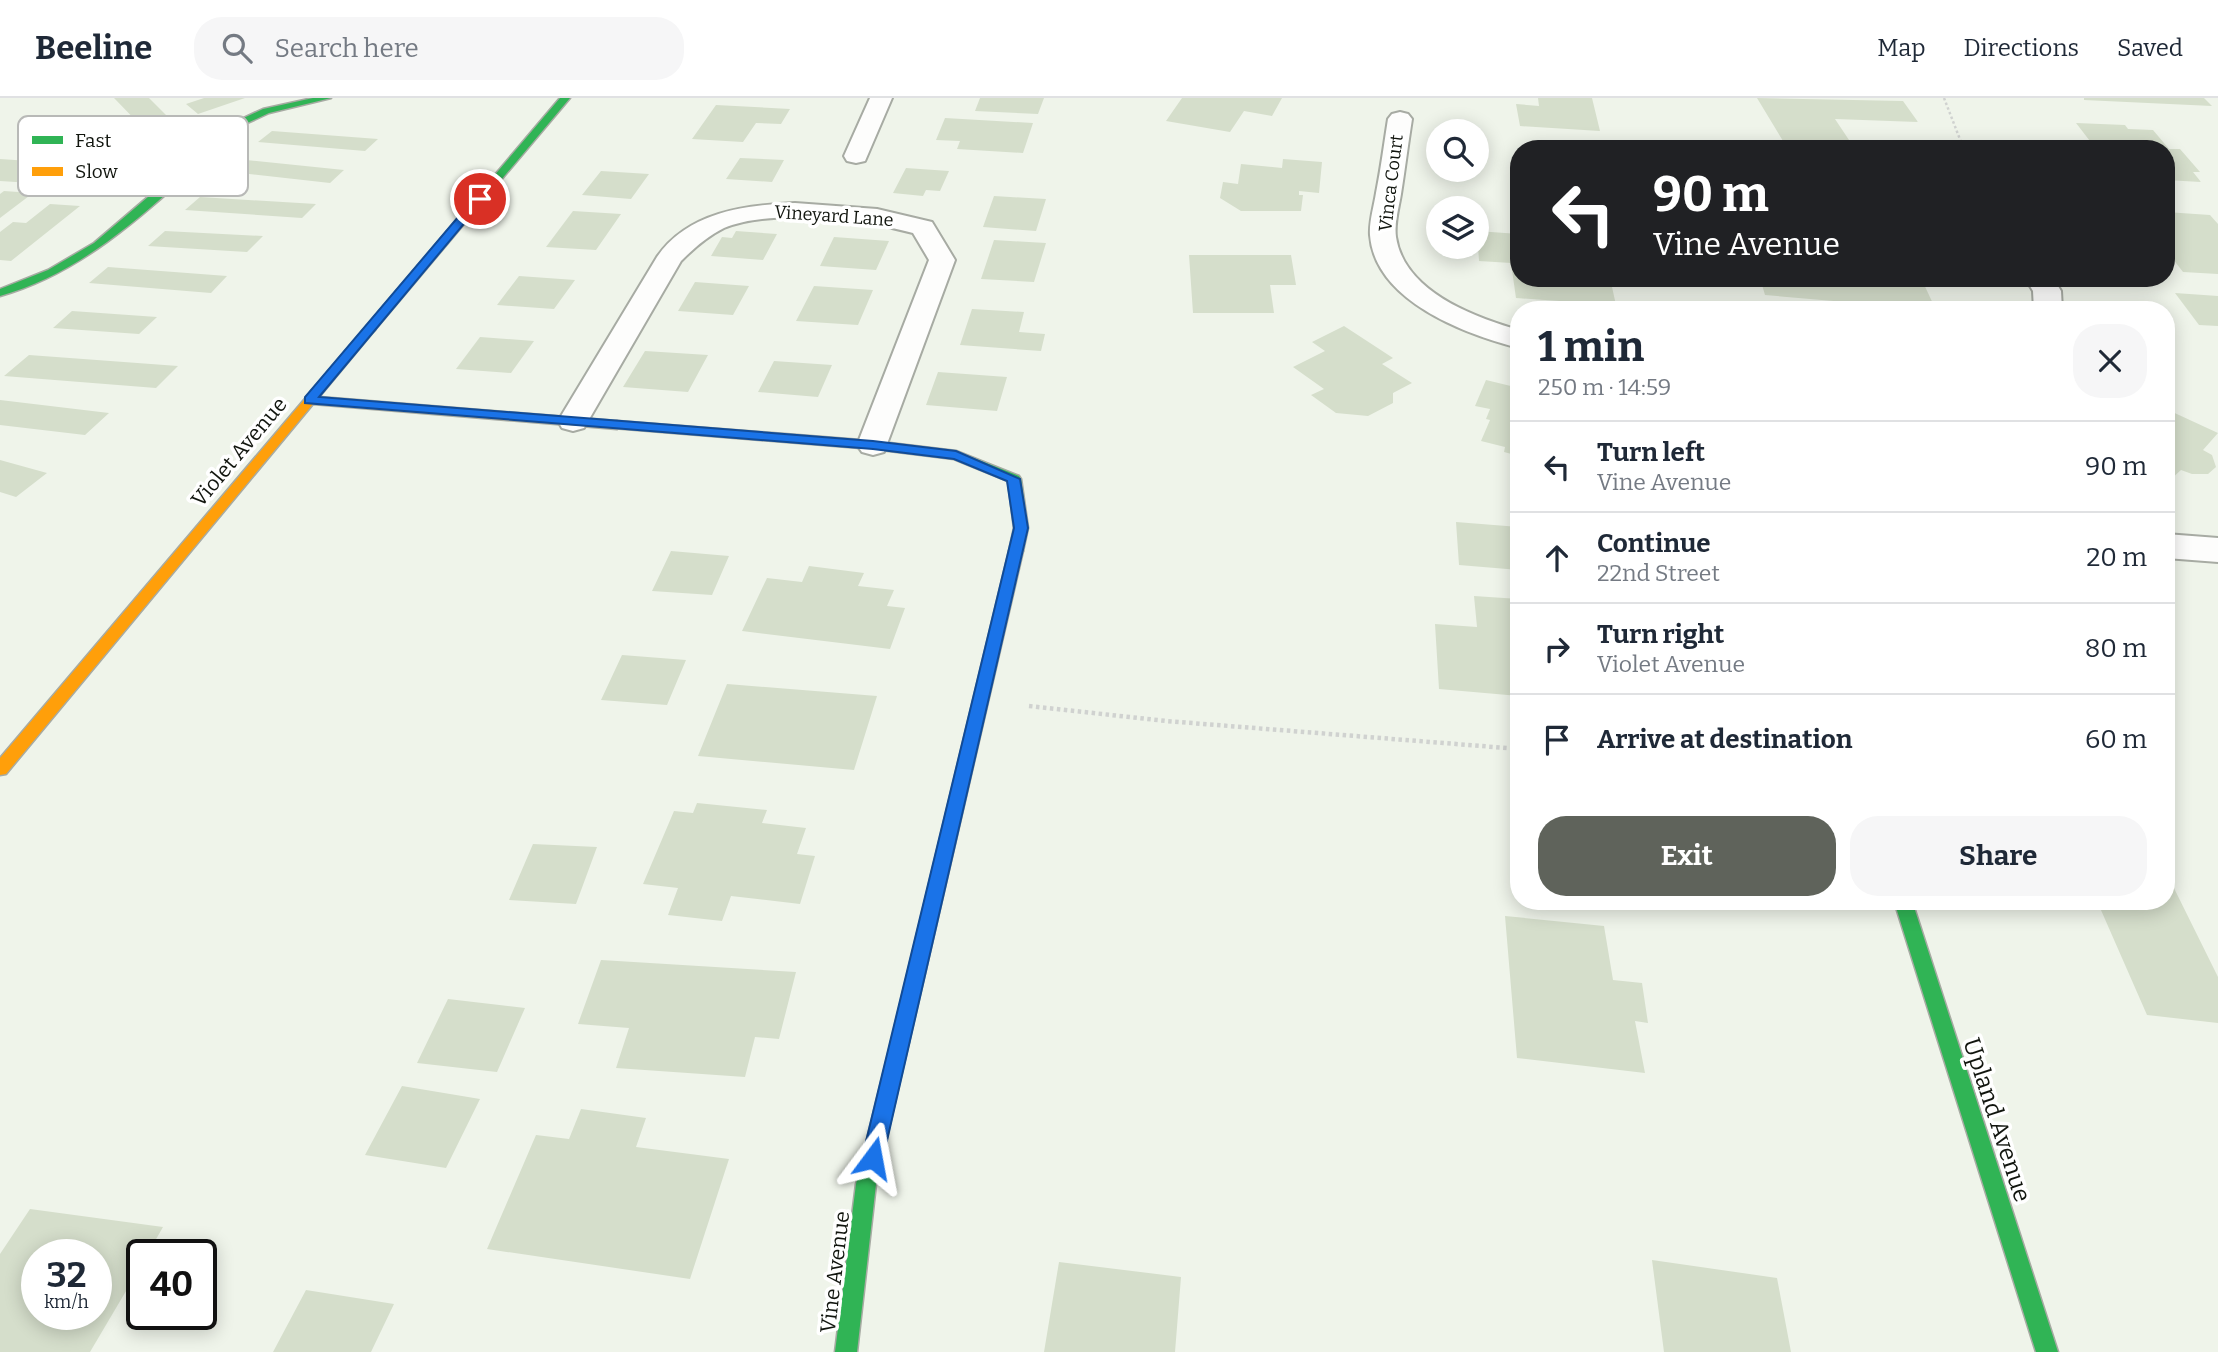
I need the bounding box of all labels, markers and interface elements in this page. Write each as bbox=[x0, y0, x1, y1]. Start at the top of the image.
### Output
search box bbox=[194, 17, 684, 80]
text: Beeline bbox=[35, 28, 152, 68]
icon: search bbox=[218, 29, 256, 67]
text: Search here bbox=[274, 33, 419, 64]
text: Map bbox=[1877, 34, 1926, 62]
text: Directions bbox=[1964, 34, 2079, 62]
text: Saved bbox=[2117, 34, 2183, 62]
legend bbox=[18, 116, 248, 196]
map controls bbox=[1426, 119, 1489, 259]
button: search bbox=[1426, 119, 1489, 182]
text: Fast bbox=[75, 129, 112, 152]
street label: Vinca Court bbox=[1374, 133, 1408, 233]
text: Slow bbox=[75, 160, 118, 183]
text: 90 m bbox=[1653, 165, 1769, 224]
icon: left bbox=[1538, 168, 1629, 259]
pin bbox=[450, 169, 510, 229]
icon: arrive bbox=[461, 180, 499, 218]
button: layers bbox=[1426, 196, 1489, 259]
street label: Vineyard Lane bbox=[774, 201, 894, 231]
text: Vine Avenue bbox=[1653, 225, 1840, 263]
text: 1 min bbox=[1538, 322, 1644, 372]
button: close bbox=[2073, 324, 2147, 398]
text: 250 m · 14:59 bbox=[1538, 373, 1671, 401]
street label: Violet Avenue bbox=[186, 392, 292, 512]
text: Turn left bbox=[1597, 437, 1705, 468]
icon: left bbox=[1538, 448, 1576, 486]
text: 90 m bbox=[2085, 451, 2147, 482]
text: Vine Avenue bbox=[1597, 468, 1731, 496]
text: Continue bbox=[1597, 528, 1711, 559]
icon: ahead bbox=[1538, 539, 1576, 577]
text: 20 m bbox=[2086, 542, 2147, 573]
text: 22nd Street bbox=[1597, 559, 1720, 587]
text: Turn right bbox=[1597, 619, 1724, 650]
icon: right bbox=[1538, 630, 1576, 668]
text: 80 m bbox=[2085, 633, 2147, 664]
text: Violet Avenue bbox=[1597, 650, 1745, 678]
icon: arrive bbox=[1538, 721, 1576, 759]
text: Arrive at destination bbox=[1597, 724, 1852, 755]
text: 60 m bbox=[2085, 724, 2147, 755]
button: Exit bbox=[1538, 816, 1836, 896]
button: Share bbox=[1850, 816, 2147, 896]
street label: Upland Avenue bbox=[1957, 1035, 2037, 1205]
position arrow bbox=[836, 1121, 910, 1195]
street label: Vine Avenue bbox=[815, 1210, 855, 1334]
speed limit sign: 40 bbox=[126, 1239, 217, 1330]
text: 32 bbox=[47, 1254, 86, 1296]
text: km/h bbox=[44, 1291, 89, 1313]

